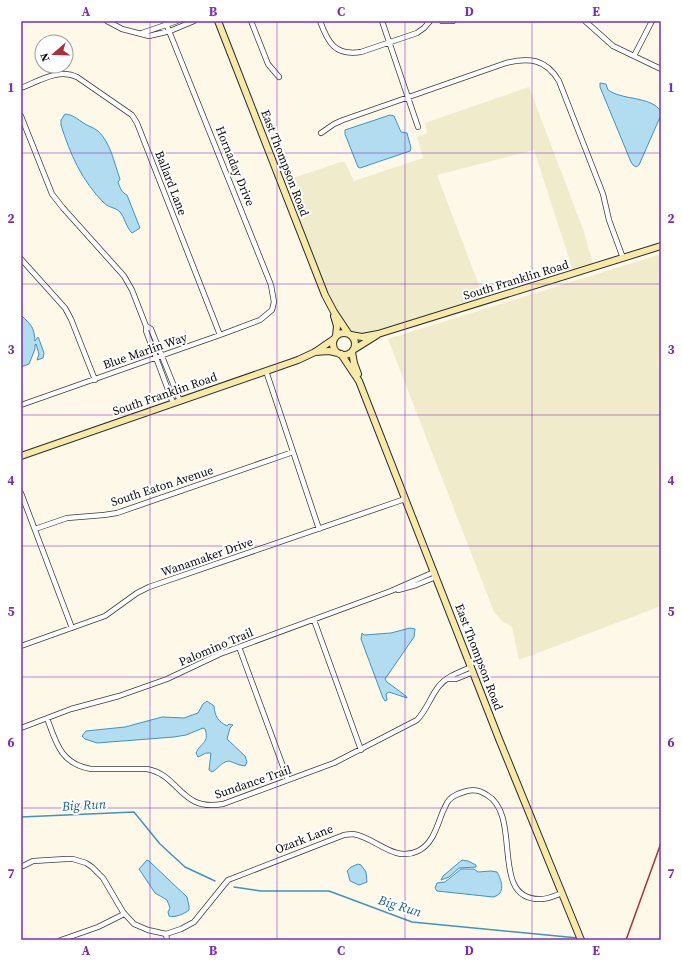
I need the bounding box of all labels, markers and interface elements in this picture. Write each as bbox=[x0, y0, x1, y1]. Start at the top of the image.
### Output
text: A bbox=[82, 3, 91, 20]
text: B bbox=[209, 3, 218, 20]
text: C bbox=[337, 3, 345, 20]
text: D bbox=[464, 3, 474, 20]
text: E bbox=[592, 3, 600, 20]
north arrow bbox=[34, 34, 74, 74]
text: N bbox=[37, 51, 53, 64]
text: 1 bbox=[7, 79, 15, 96]
text: 1 bbox=[667, 79, 675, 96]
street label: East Thompson Road bbox=[257, 108, 313, 219]
street label: Hornaday Drive bbox=[212, 124, 258, 208]
street label: Ballard Lane bbox=[151, 148, 191, 218]
text: 2 bbox=[7, 210, 15, 227]
text: 2 bbox=[667, 210, 675, 227]
street label: South Franklin Road bbox=[461, 256, 571, 304]
street label: Blue Marlin Way bbox=[101, 329, 190, 373]
text: 3 bbox=[7, 341, 15, 358]
text: 3 bbox=[667, 341, 675, 358]
street label: South Franklin Road bbox=[111, 369, 220, 419]
street label: South Eaton Avenue bbox=[109, 462, 215, 510]
text: 4 bbox=[7, 472, 15, 489]
text: 4 bbox=[667, 472, 675, 489]
street label: Wanamaker Drive bbox=[159, 534, 255, 580]
street label: East Thompson Road bbox=[451, 602, 507, 713]
text: 5 bbox=[7, 603, 15, 620]
text: 5 bbox=[667, 603, 675, 620]
street label: Palomino Trail bbox=[176, 624, 256, 670]
text: 6 bbox=[7, 734, 15, 751]
text: 6 bbox=[667, 734, 675, 751]
street label: Sundance Trail bbox=[213, 761, 294, 803]
water label: Big Run bbox=[60, 795, 107, 815]
street label: Ozark Lane bbox=[273, 821, 335, 857]
text: 7 bbox=[7, 865, 15, 882]
text: 7 bbox=[667, 865, 675, 882]
water label: Big Run bbox=[375, 891, 424, 921]
text: A bbox=[82, 942, 91, 959]
text: B bbox=[209, 942, 218, 959]
text: C bbox=[337, 942, 345, 959]
text: D bbox=[464, 942, 474, 959]
text: E bbox=[592, 942, 600, 959]

